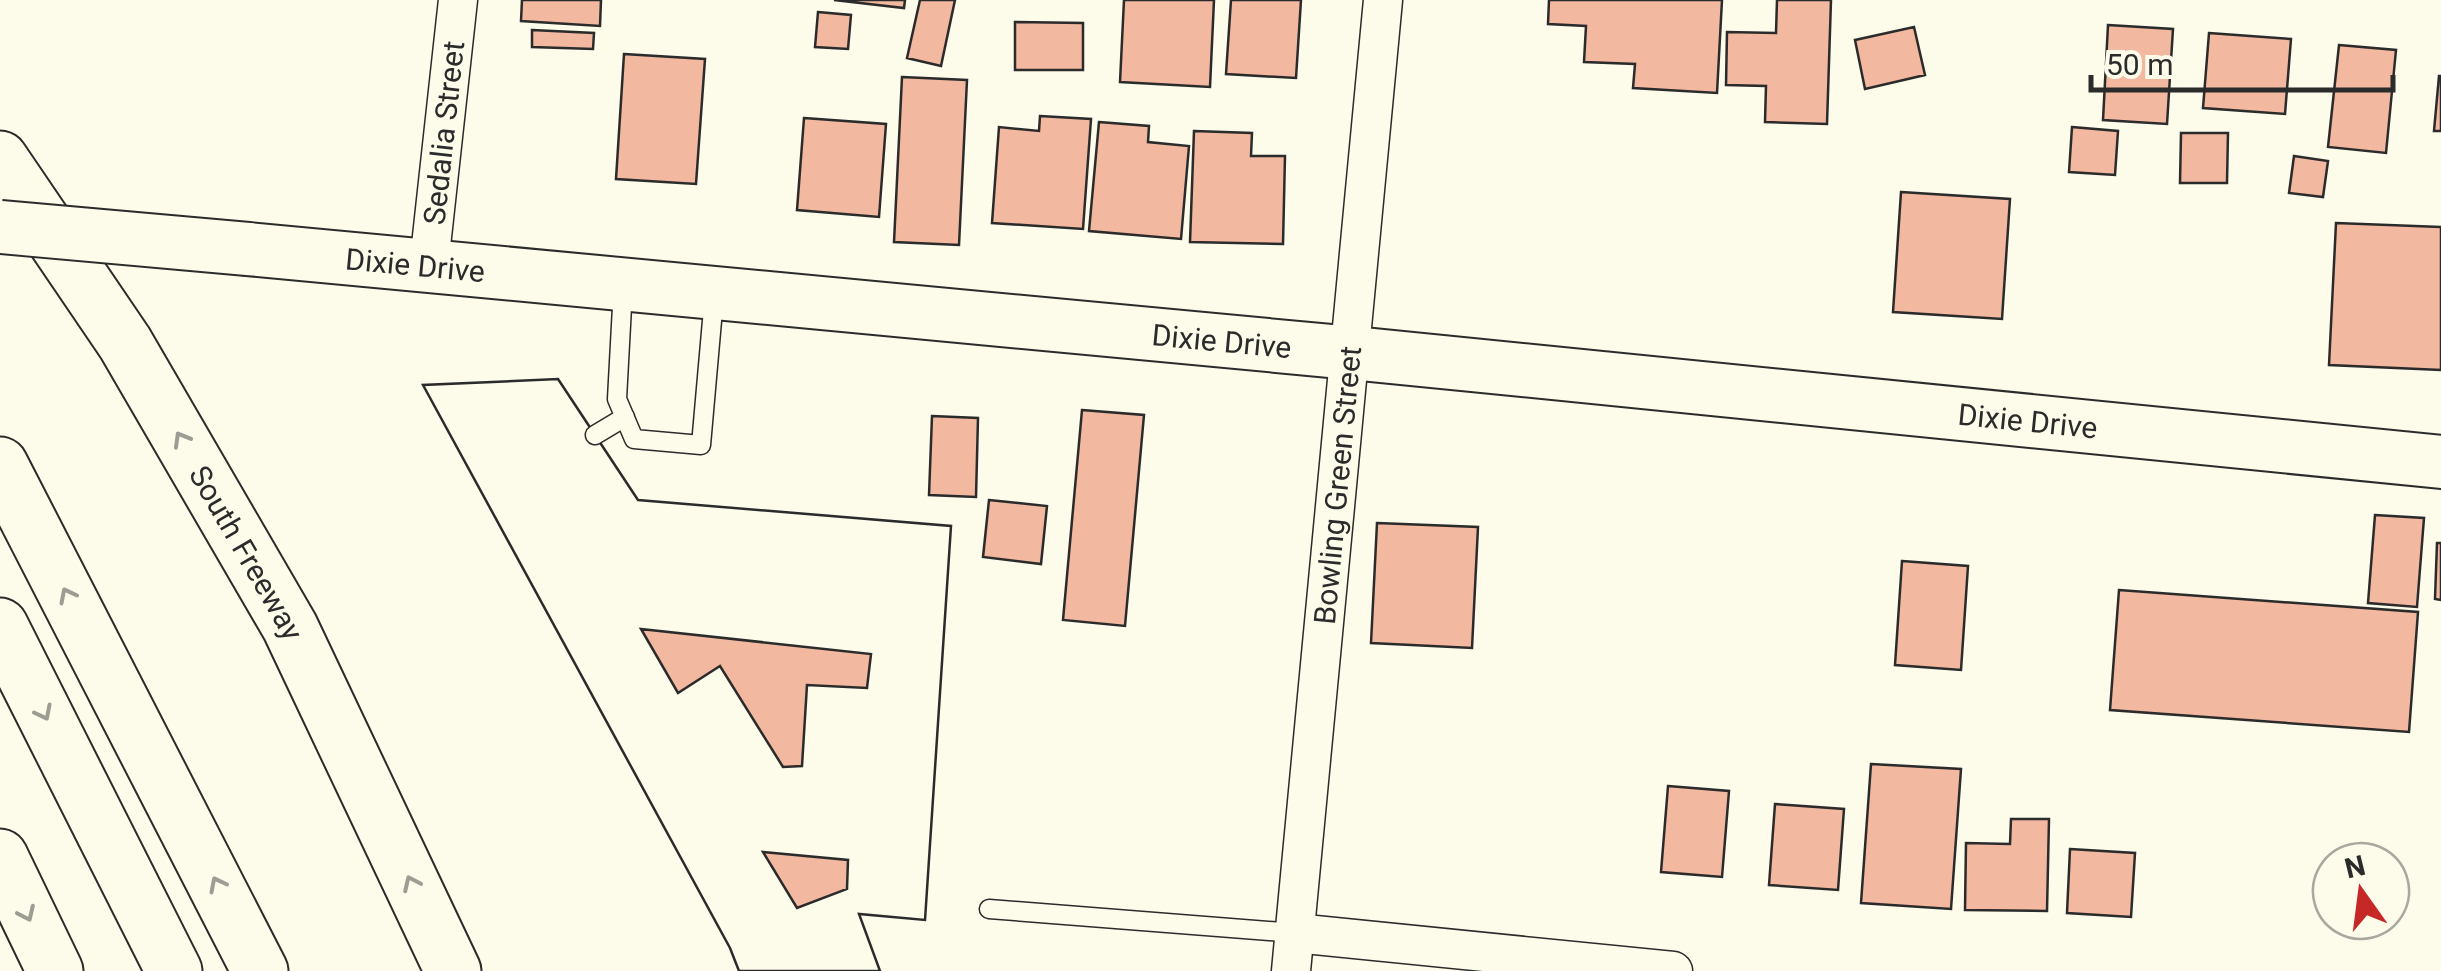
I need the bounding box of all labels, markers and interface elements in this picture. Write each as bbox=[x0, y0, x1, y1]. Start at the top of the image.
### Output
scale bar bbox=[2091, 30, 2394, 92]
street label: Sedalia Street bbox=[416, 39, 471, 226]
text: 50 m bbox=[2106, 47, 2173, 82]
street label: Dixie Drive bbox=[344, 241, 487, 289]
street label: Dixie Drive bbox=[1150, 317, 1293, 365]
street label: Bowling Green Street bbox=[1306, 345, 1368, 626]
street label: Dixie Drive bbox=[1956, 396, 2099, 445]
one-way arrow bbox=[174, 432, 193, 450]
street label: South Freeway bbox=[182, 459, 311, 645]
one-way arrow bbox=[60, 588, 79, 606]
one-way arrow bbox=[32, 703, 52, 721]
north arrow bbox=[2311, 841, 2411, 941]
text: N bbox=[2341, 849, 2369, 886]
one-way arrow bbox=[404, 875, 424, 893]
one-way arrow bbox=[209, 876, 229, 894]
one-way arrow bbox=[14, 904, 34, 922]

